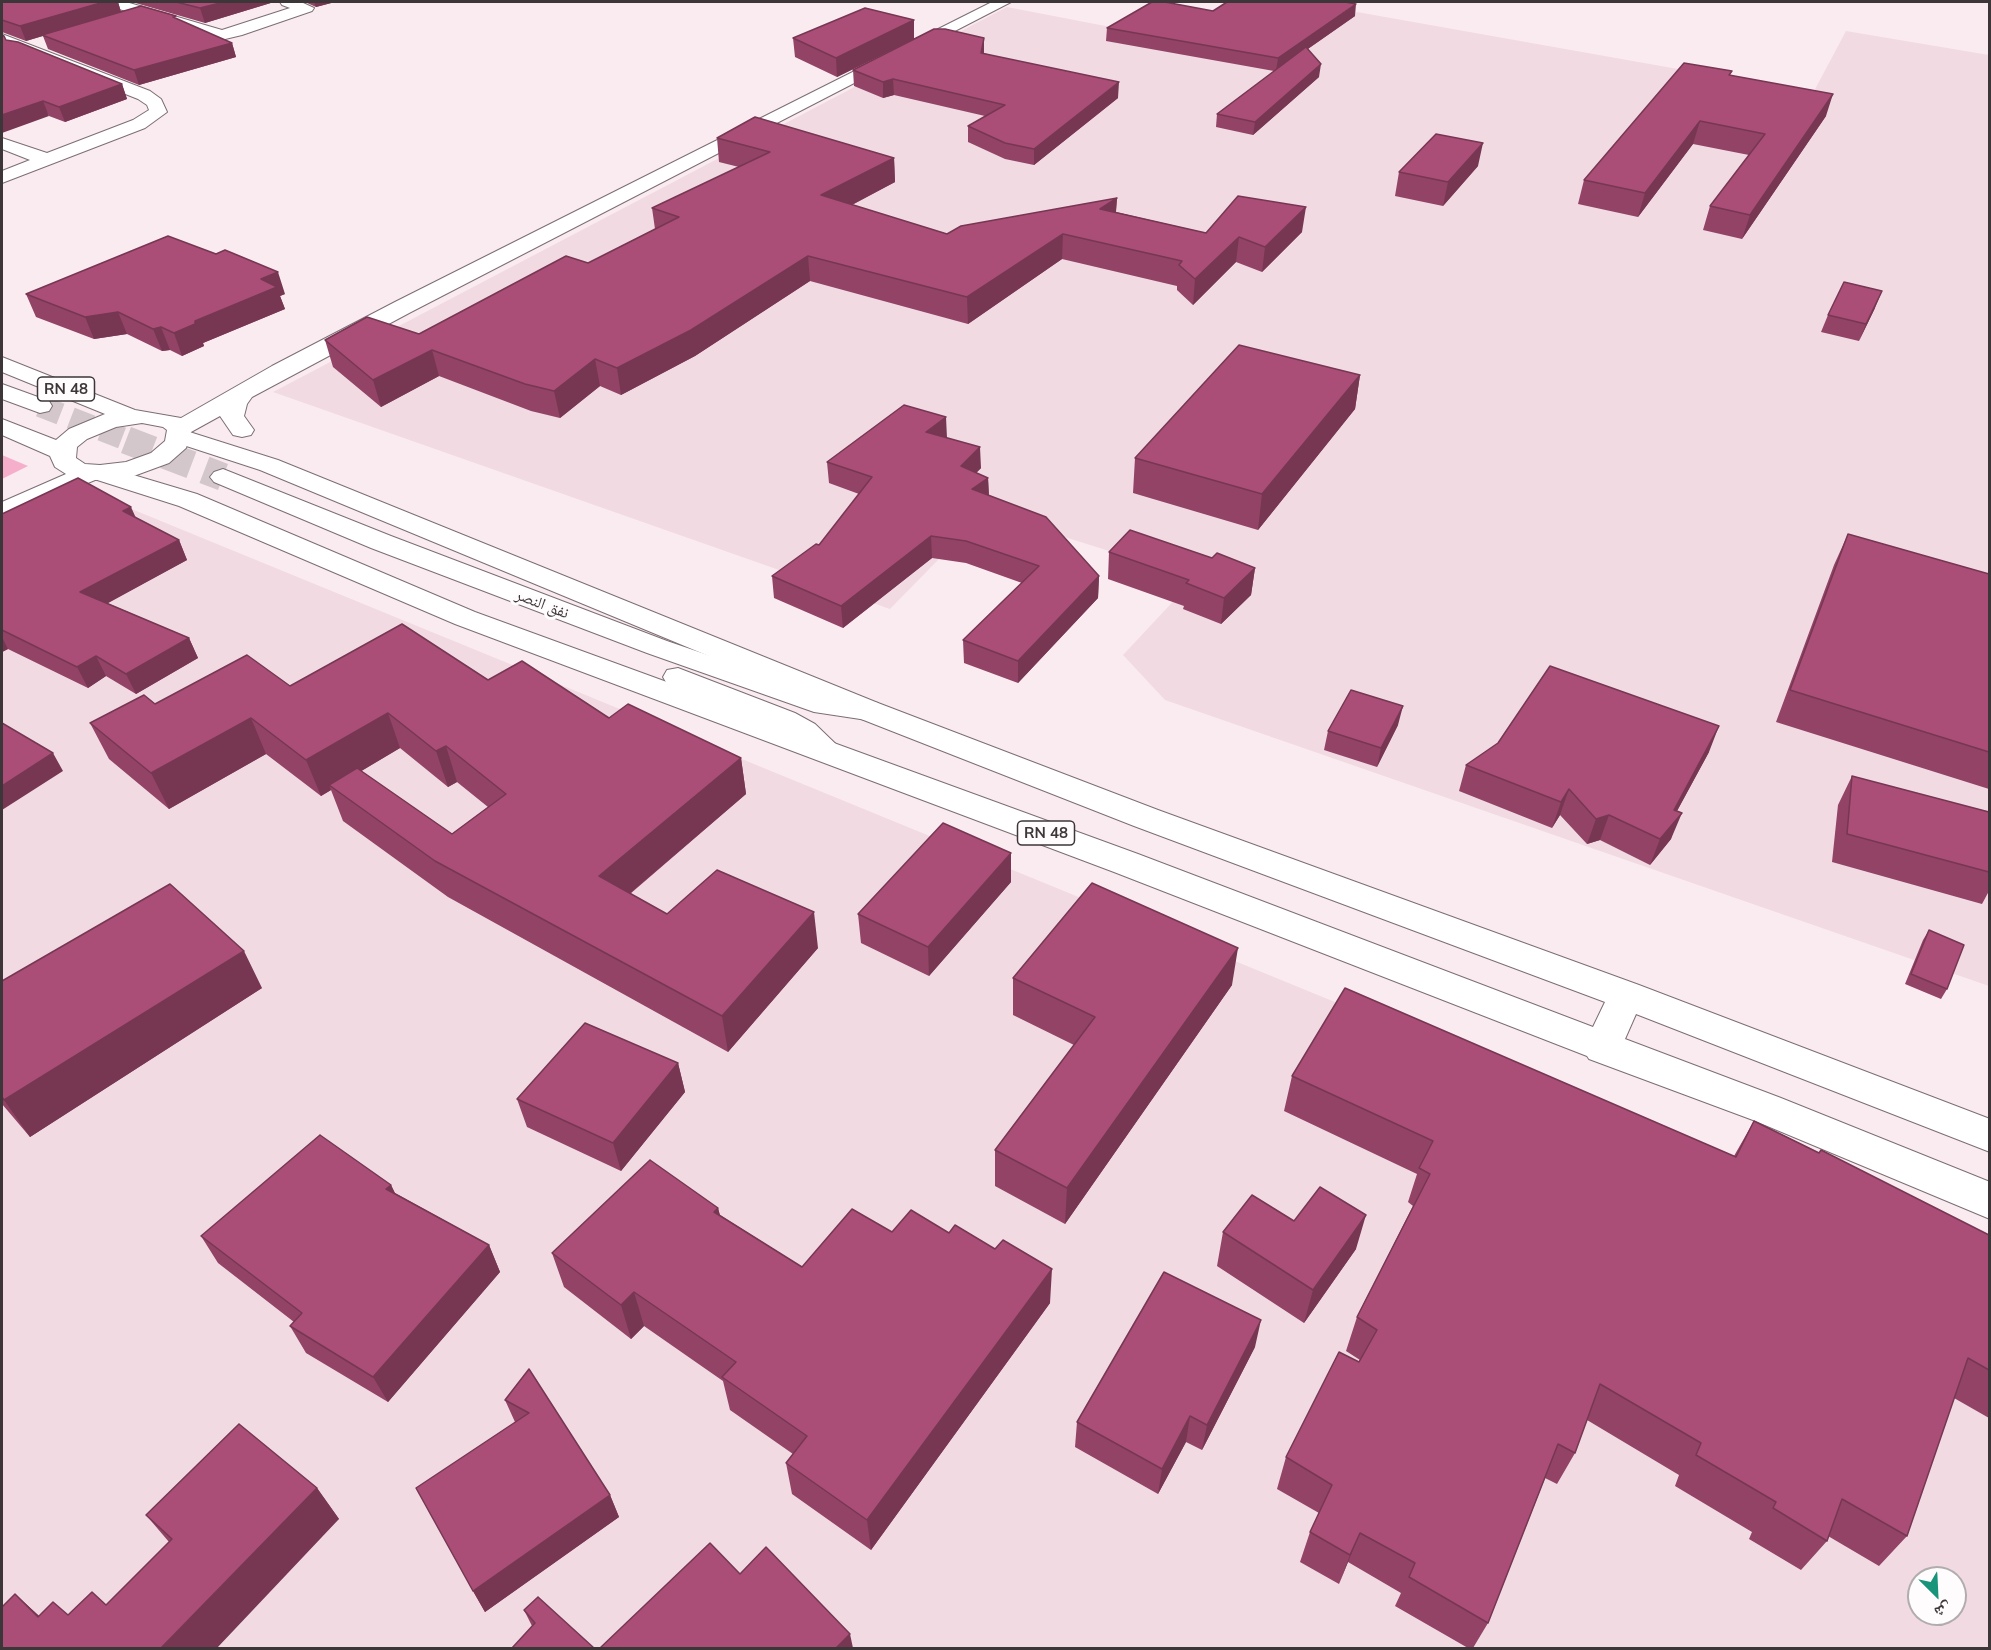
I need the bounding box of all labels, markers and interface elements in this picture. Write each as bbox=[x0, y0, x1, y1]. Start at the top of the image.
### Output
road number: RN 48 bbox=[38, 377, 94, 401]
street label: نفق النصر bbox=[513, 585, 571, 623]
road number: RN 48 bbox=[1018, 821, 1074, 845]
north arrow bbox=[1907, 1566, 1967, 1626]
text: ش bbox=[1932, 1598, 1955, 1623]

